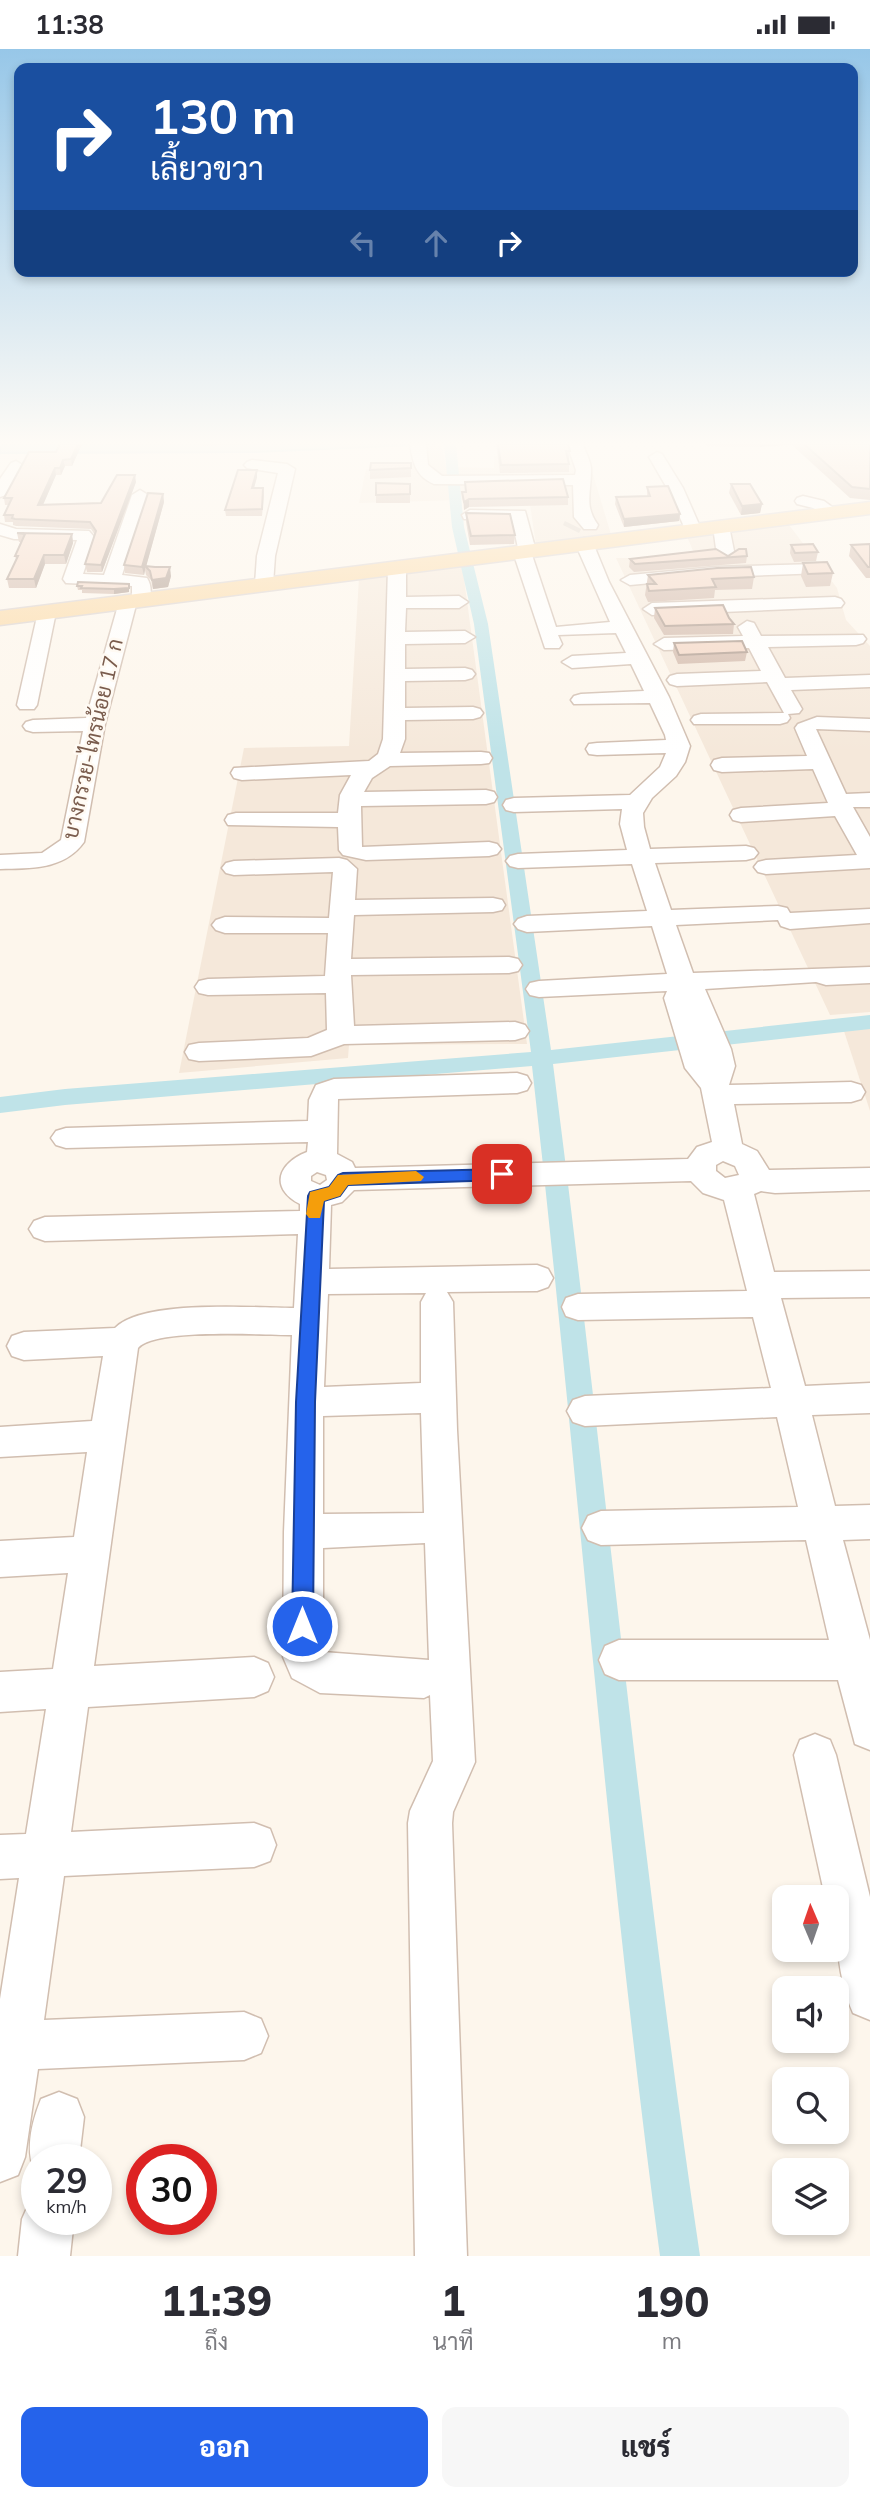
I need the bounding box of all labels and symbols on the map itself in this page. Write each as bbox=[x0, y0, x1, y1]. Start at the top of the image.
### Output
street label: บางกรวย-ไทรน้อย 17 ก bbox=[56, 636, 128, 842]
pin bbox=[472, 1144, 532, 1204]
position arrow bbox=[265, 1589, 339, 1663]
north arrow bbox=[772, 1885, 849, 1962]
speed limit sign: 30 bbox=[126, 2144, 217, 2235]

